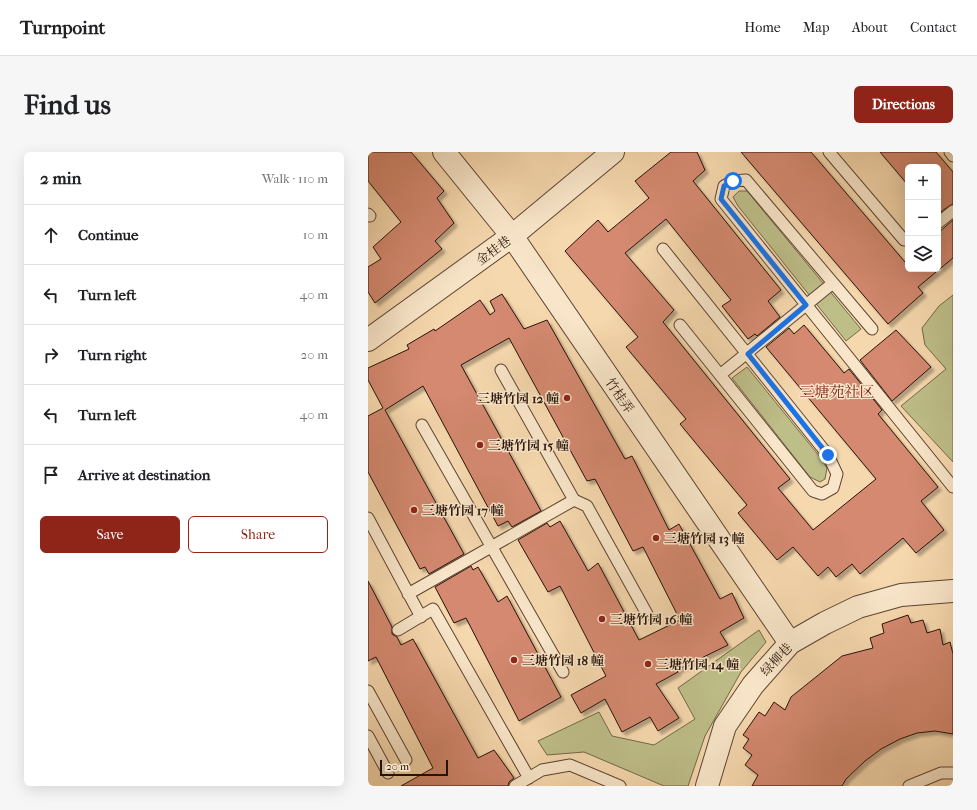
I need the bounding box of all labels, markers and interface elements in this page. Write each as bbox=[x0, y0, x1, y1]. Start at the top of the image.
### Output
text: Turnpoint bbox=[20, 17, 105, 39]
text: Home bbox=[744, 19, 781, 36]
text: Map bbox=[803, 19, 830, 36]
text: About bbox=[852, 19, 888, 36]
text: Contact bbox=[910, 19, 957, 36]
button: Directions bbox=[854, 86, 953, 123]
text: Find us bbox=[24, 88, 111, 121]
map controls bbox=[905, 164, 941, 272]
button: + bbox=[905, 164, 941, 200]
text: 2 min bbox=[40, 168, 81, 188]
text: Walk · 110 m bbox=[262, 171, 328, 186]
route start bbox=[724, 172, 742, 190]
button: − bbox=[905, 200, 941, 236]
icon: ahead bbox=[40, 224, 62, 246]
text: Continue bbox=[78, 226, 138, 244]
text: 10 m bbox=[303, 227, 328, 242]
street label: 金桂巷 bbox=[473, 233, 513, 268]
button: layers bbox=[905, 236, 941, 272]
icon: left bbox=[40, 284, 62, 306]
text: Turn left bbox=[78, 286, 136, 304]
text: 40 m bbox=[300, 287, 328, 302]
icon: right bbox=[40, 344, 62, 366]
text: Turn right bbox=[78, 346, 147, 364]
text: 20 m bbox=[301, 347, 328, 362]
street label: 竹桂弄 bbox=[602, 375, 637, 416]
district label: 三塘苑社区 bbox=[799, 383, 875, 401]
place label: 三塘竹园 12 幢 bbox=[477, 391, 560, 406]
marker: 三塘竹园 12 幢 bbox=[562, 393, 572, 403]
icon: left bbox=[40, 404, 62, 426]
text: Turn left bbox=[78, 406, 136, 424]
text: 40 m bbox=[300, 407, 328, 422]
place label: 三塘竹园 15 幢 bbox=[488, 438, 570, 453]
marker: 三塘竹园 15 幢 bbox=[475, 440, 485, 450]
route end bbox=[819, 446, 837, 464]
icon: arrive bbox=[40, 464, 62, 486]
text: Arrive at destination bbox=[78, 466, 210, 484]
place label: 三塘竹园 17 幢 bbox=[422, 503, 504, 518]
marker: 三塘竹园 17 幢 bbox=[409, 505, 419, 515]
button: Save bbox=[40, 516, 180, 553]
button: Share bbox=[188, 516, 328, 553]
place label: 三塘竹园 13 幢 bbox=[664, 531, 746, 547]
marker: 三塘竹园 13 幢 bbox=[651, 533, 661, 543]
place label: 三塘竹园 16 幢 bbox=[610, 612, 693, 627]
marker: 三塘竹园 16 幢 bbox=[597, 614, 607, 624]
street label: 绿柳巷 bbox=[758, 640, 795, 679]
place label: 三塘竹园 18 幢 bbox=[522, 653, 605, 668]
marker: 三塘竹园 18 幢 bbox=[509, 655, 519, 665]
place label: 三塘竹园 14 幢 bbox=[656, 657, 740, 673]
marker: 三塘竹园 14 幢 bbox=[643, 659, 653, 669]
scale bar bbox=[380, 758, 448, 777]
text: 20 m bbox=[386, 760, 409, 773]

